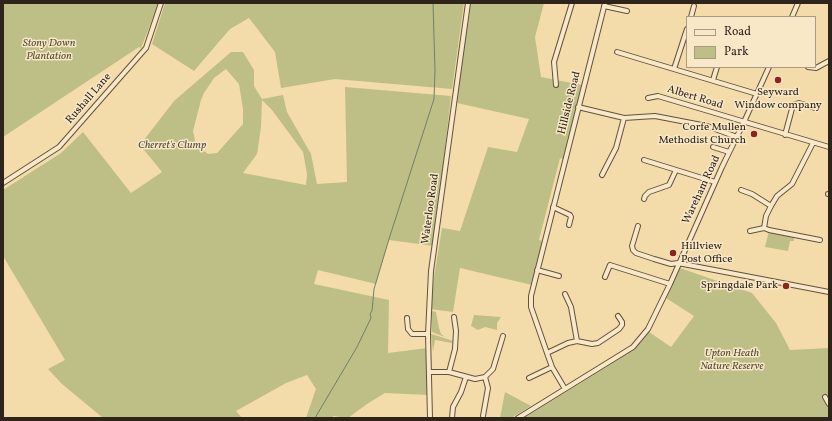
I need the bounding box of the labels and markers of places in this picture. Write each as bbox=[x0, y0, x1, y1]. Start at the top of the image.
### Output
marker: Seyward Window company bbox=[773, 75, 783, 85]
place label: Seyward Window company bbox=[734, 86, 822, 112]
place label: Corfe Mullen Methodist Church bbox=[658, 121, 746, 147]
marker: Corfe Mullen Methodist Church bbox=[749, 129, 759, 139]
place label: Hillview Post Office bbox=[681, 240, 732, 266]
marker: Hillview Post Office bbox=[668, 248, 678, 258]
place label: Springdale Park bbox=[701, 279, 778, 293]
marker: Springdale Park bbox=[781, 281, 791, 291]

